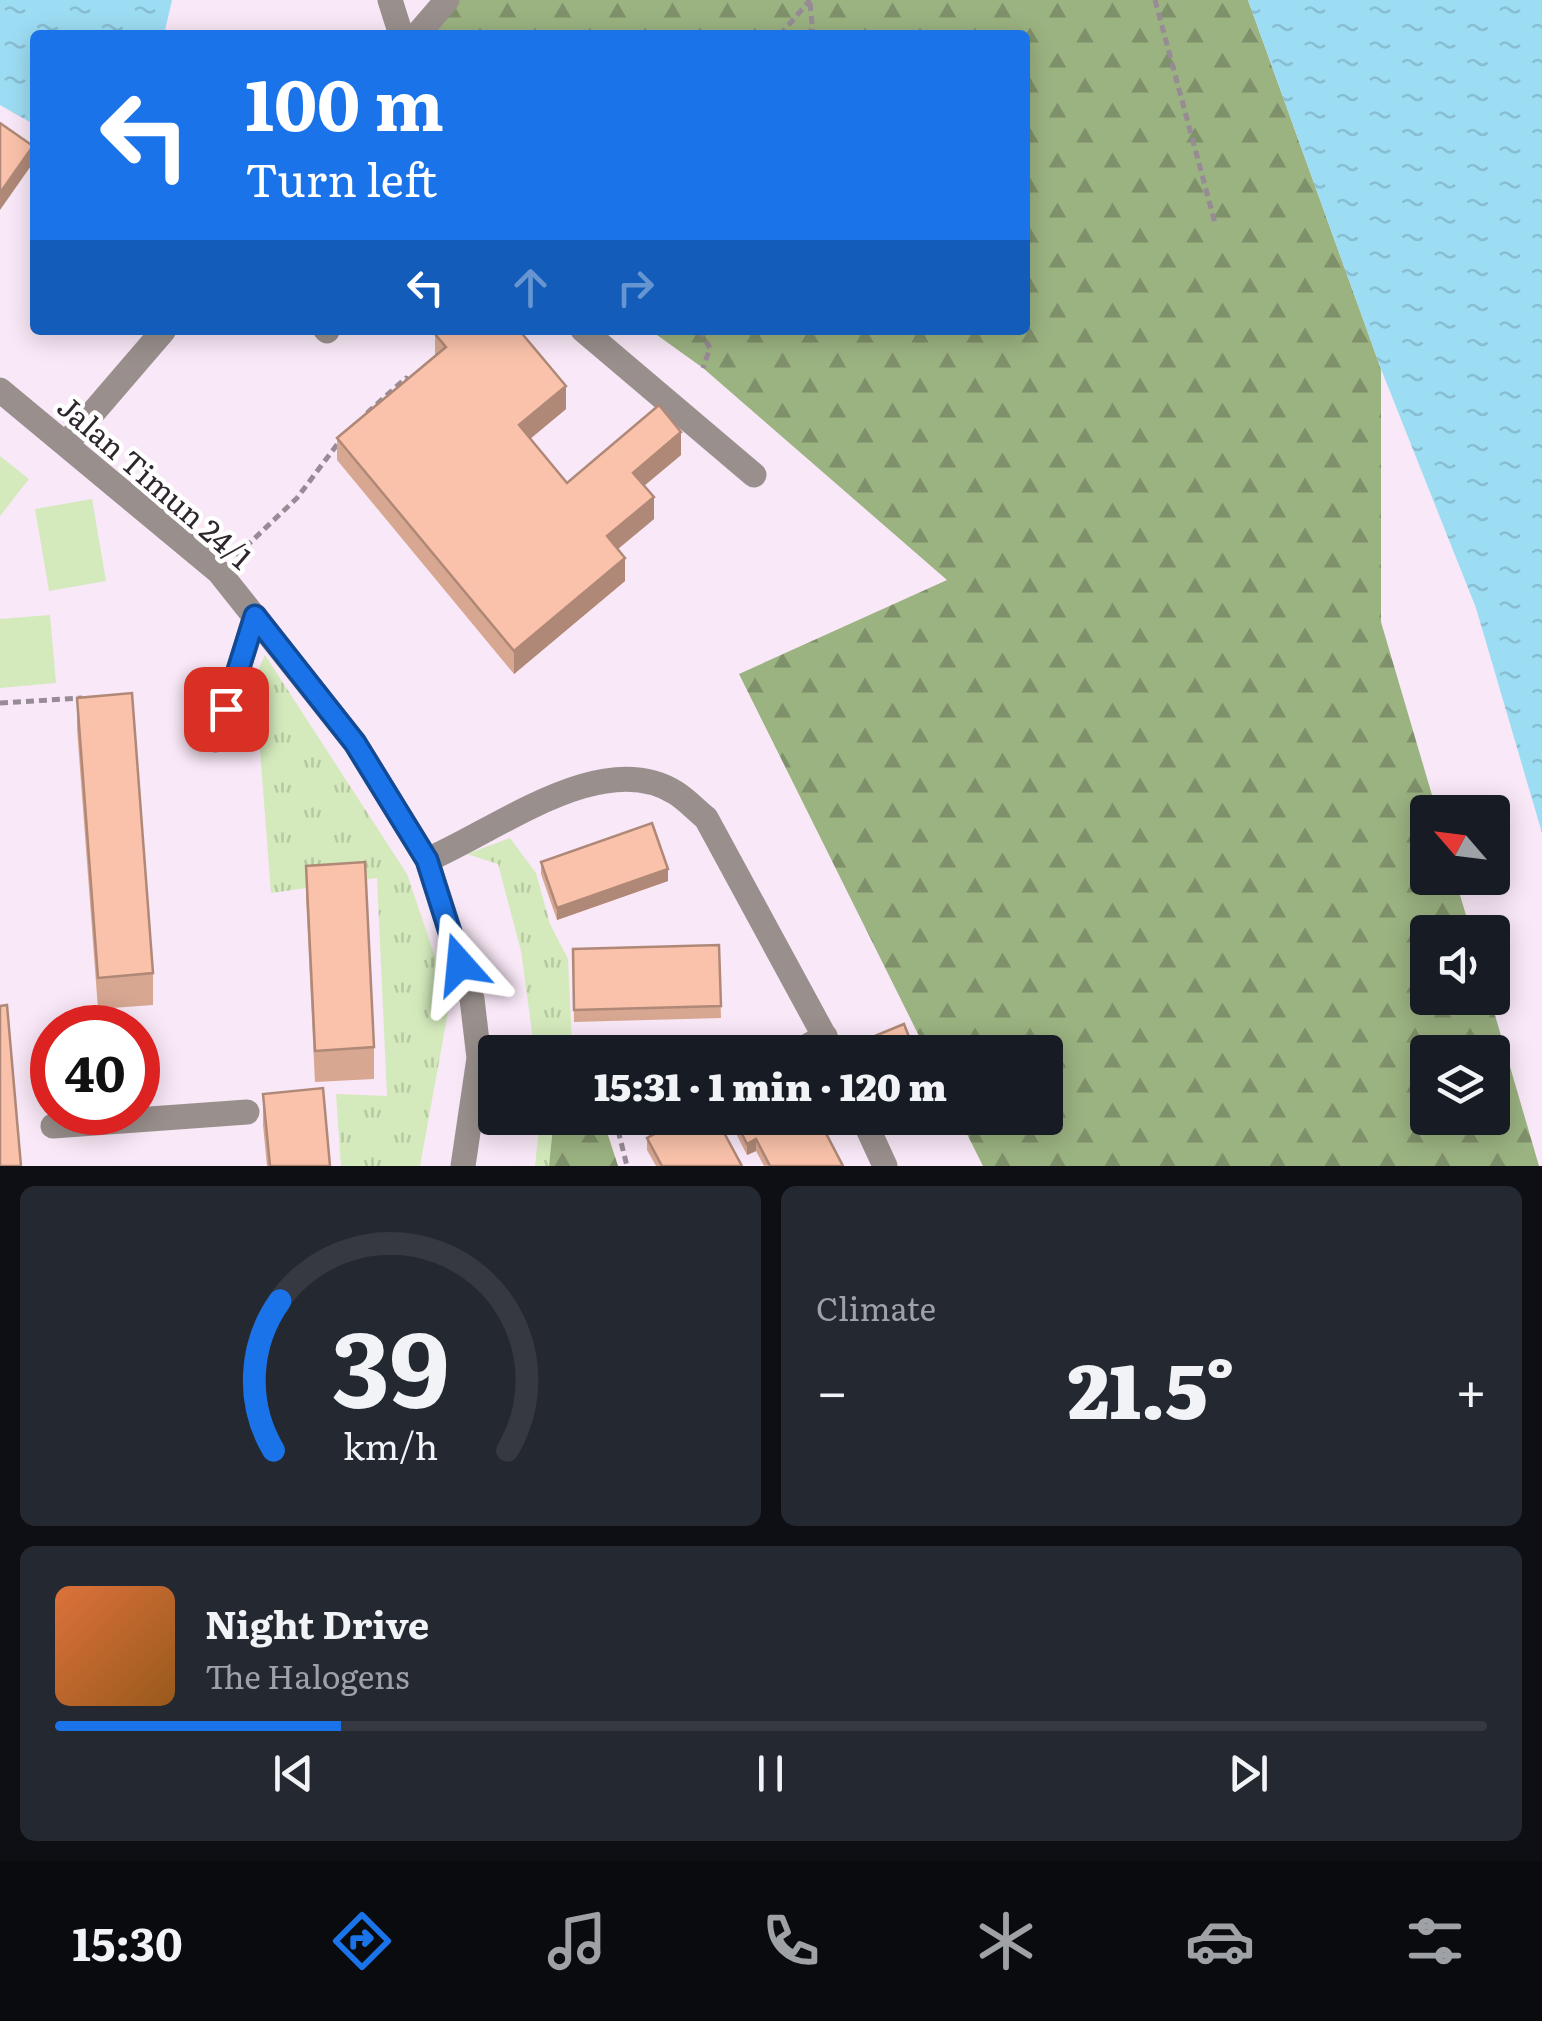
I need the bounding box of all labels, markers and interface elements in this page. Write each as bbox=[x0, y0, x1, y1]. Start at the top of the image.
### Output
text: 100 m bbox=[245, 49, 444, 153]
icon: left bbox=[80, 70, 210, 200]
text: Turn left bbox=[245, 144, 437, 211]
icon: left bbox=[398, 260, 453, 315]
icon: ahead bbox=[503, 260, 558, 315]
icon: right bbox=[608, 260, 663, 315]
street label: Jalan Timun 24/1 bbox=[49, 384, 263, 578]
pin bbox=[184, 667, 269, 752]
icon: arrive bbox=[199, 682, 254, 737]
north arrow bbox=[1410, 795, 1510, 895]
map controls bbox=[1410, 795, 1510, 1135]
position arrow bbox=[408, 912, 512, 1016]
button: sound bbox=[1410, 915, 1510, 1015]
speed limit sign: 40 bbox=[30, 1005, 160, 1135]
button: layers bbox=[1410, 1035, 1510, 1135]
text: 15:31 · 1 min · 120 m bbox=[594, 1056, 947, 1113]
text: Climate bbox=[816, 1283, 936, 1331]
text: 39 bbox=[332, 1286, 449, 1440]
text: 21.5° bbox=[1068, 1331, 1235, 1442]
text: − bbox=[816, 1347, 848, 1429]
text: + bbox=[1455, 1347, 1487, 1429]
text: km/h bbox=[343, 1418, 438, 1471]
text: Night Drive bbox=[205, 1594, 429, 1651]
text: The Halogens bbox=[205, 1651, 409, 1699]
icon: previous bbox=[266, 1746, 321, 1801]
icon: pause bbox=[743, 1746, 798, 1801]
icon: next bbox=[1221, 1746, 1276, 1801]
icon: directions bbox=[327, 1906, 397, 1976]
icon: music bbox=[542, 1906, 612, 1976]
icon: phone bbox=[756, 1906, 826, 1976]
icon: climate bbox=[971, 1906, 1041, 1976]
icon: car bbox=[1185, 1906, 1255, 1976]
icon: filters bbox=[1400, 1906, 1470, 1976]
text: 15:30 bbox=[72, 1908, 183, 1975]

